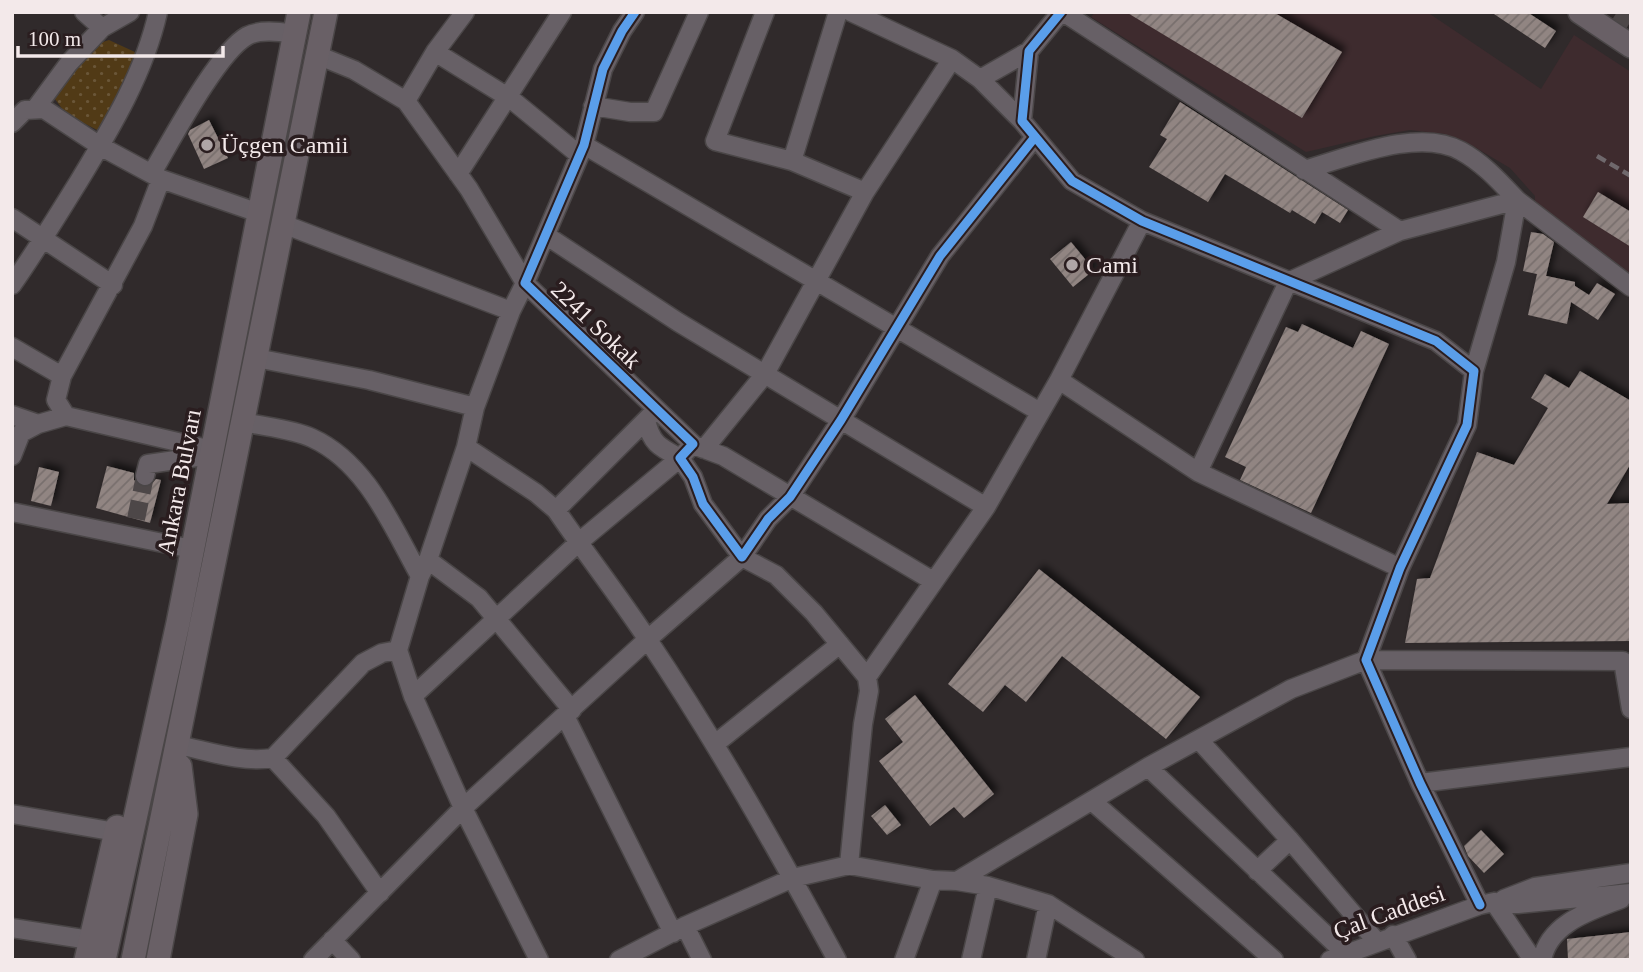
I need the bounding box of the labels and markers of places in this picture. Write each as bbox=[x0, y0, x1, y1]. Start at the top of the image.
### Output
place label: Üçgen Camii bbox=[221, 132, 349, 158]
marker: Üçgen Camii bbox=[199, 137, 215, 153]
place label: Cami bbox=[1086, 252, 1138, 278]
marker: Cami bbox=[1064, 257, 1080, 273]

